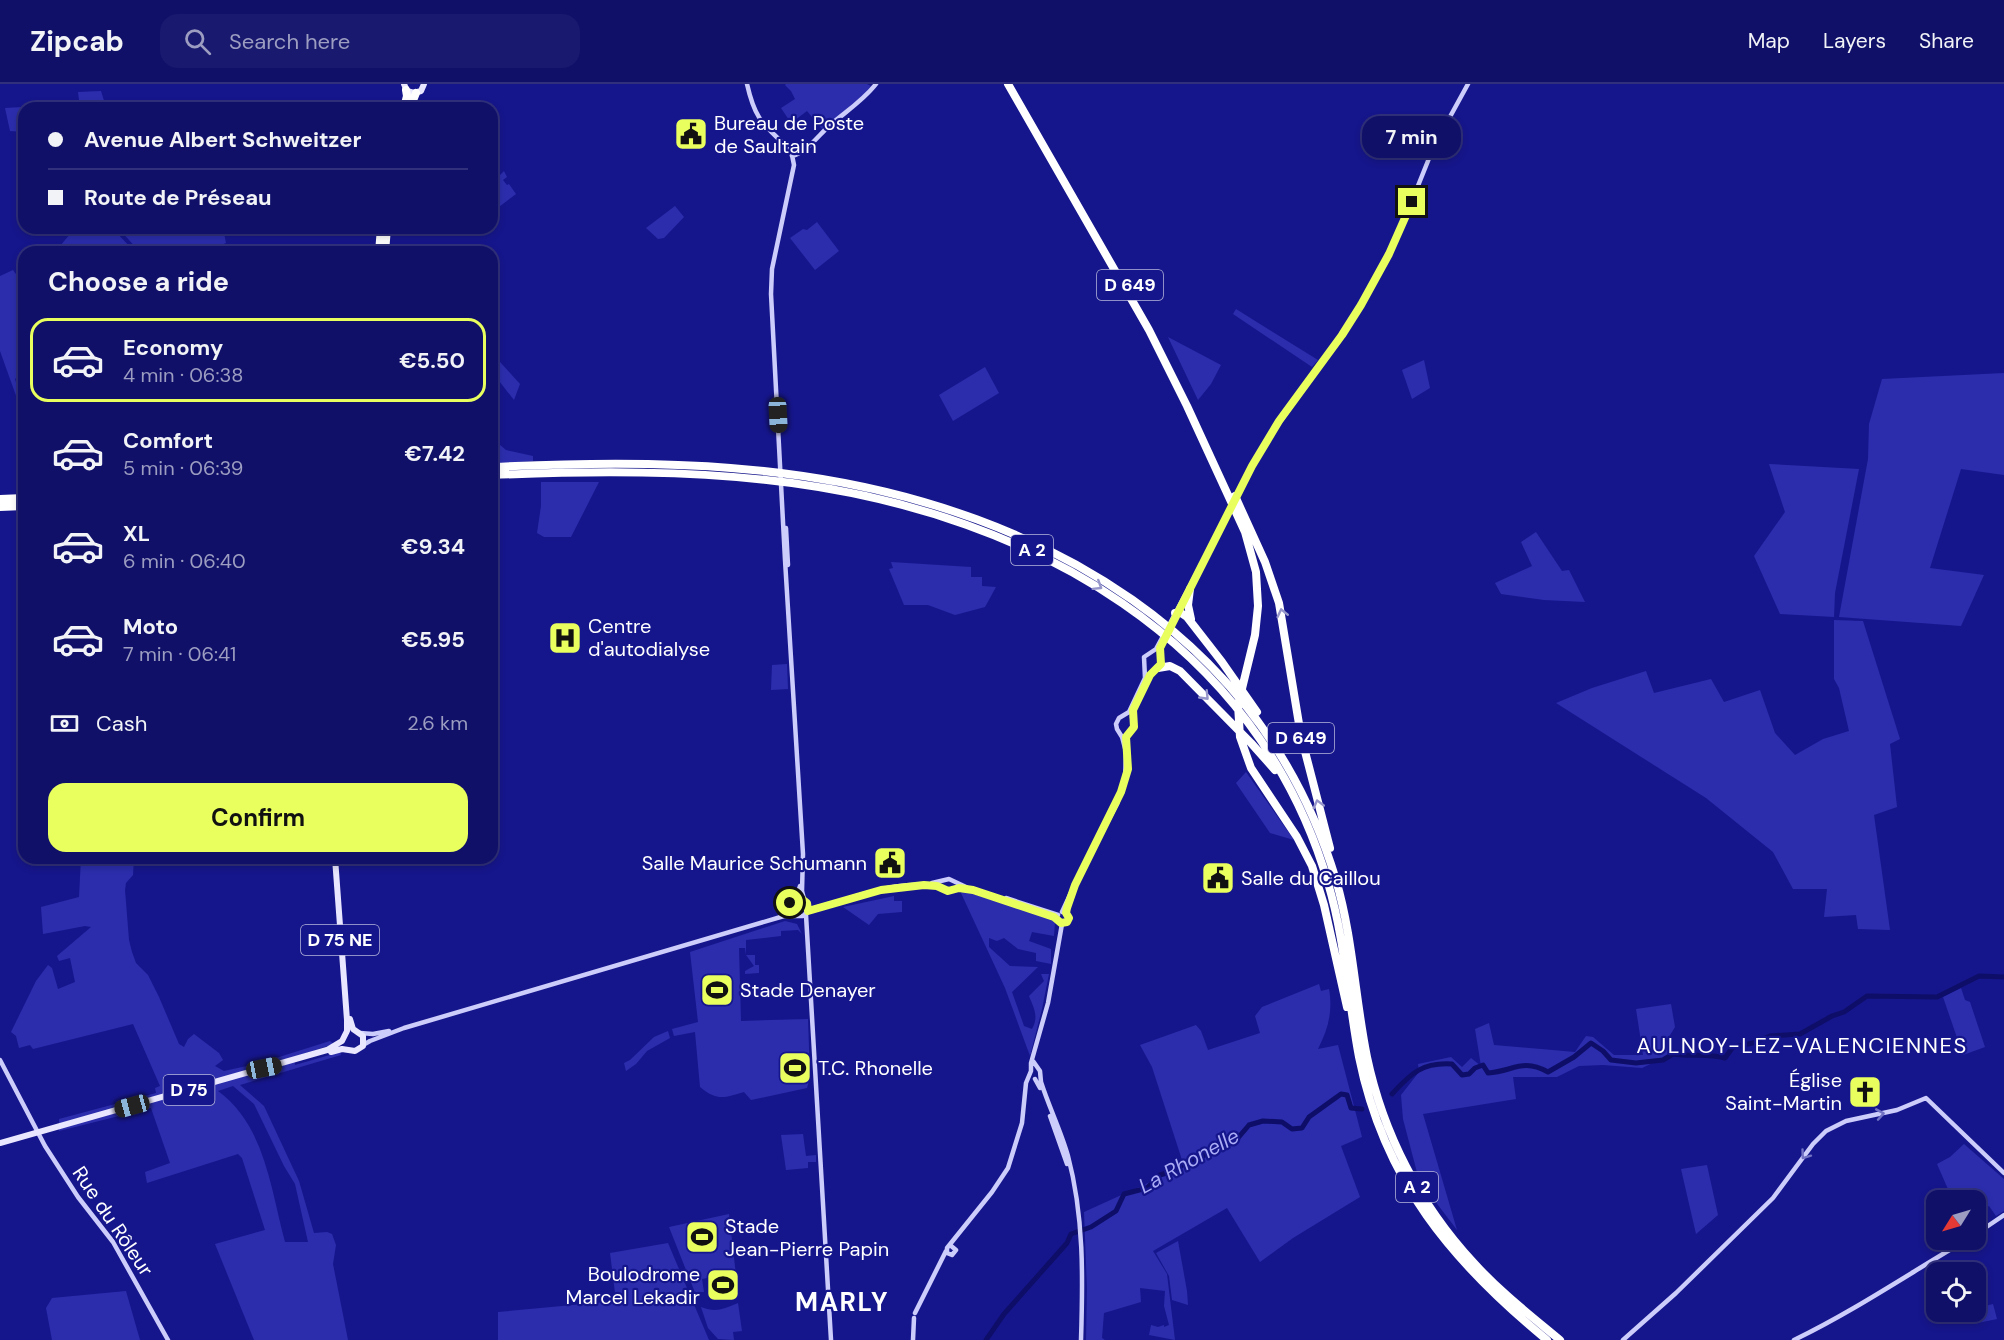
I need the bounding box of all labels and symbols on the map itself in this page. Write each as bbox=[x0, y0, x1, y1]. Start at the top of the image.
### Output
place label: Bureau de Poste de Saultain bbox=[714, 110, 864, 159]
callout: 7 min bbox=[1362, 115, 1462, 157]
public building icon: Bureau de Poste de Saultain bbox=[673, 116, 709, 152]
route end bbox=[1398, 188, 1425, 215]
road number: D 649 bbox=[1097, 270, 1163, 300]
car bbox=[768, 397, 788, 433]
road number: A 2 bbox=[1011, 535, 1053, 565]
one-way arrow bbox=[1092, 579, 1102, 591]
one-way arrow bbox=[1276, 608, 1289, 618]
place label: Centre d'autodialyse bbox=[588, 613, 710, 662]
hospital icon: Centre d'autodialyse bbox=[547, 620, 583, 656]
one-way arrow bbox=[1197, 689, 1208, 700]
road number: D 649 bbox=[1268, 723, 1334, 753]
one-way arrow bbox=[1313, 800, 1325, 810]
public building icon: Salle Maurice Schumann bbox=[872, 845, 908, 881]
place label: Salle Maurice Schumann bbox=[642, 850, 867, 876]
public building icon: Salle du Caillou bbox=[1200, 860, 1236, 896]
place label: Salle du Caillou bbox=[1241, 865, 1381, 891]
route start bbox=[776, 889, 803, 916]
road number: D 75 NE bbox=[301, 925, 379, 955]
sports icon: Stade Denayer bbox=[699, 972, 735, 1008]
place label: Stade Denayer bbox=[740, 977, 876, 1003]
district label: AULNOY-LEZ-VALENCIENNES bbox=[1636, 1031, 1968, 1060]
sports icon: T.C. Rhonelle bbox=[777, 1050, 813, 1086]
place label: T.C. Rhonelle bbox=[818, 1055, 933, 1081]
car bbox=[245, 1056, 283, 1080]
place label: Église Saint-Martin bbox=[1725, 1067, 1842, 1116]
church icon: Église Saint-Martin bbox=[1847, 1074, 1883, 1110]
road number: D 75 bbox=[164, 1075, 214, 1105]
car bbox=[112, 1093, 152, 1119]
one-way arrow bbox=[1875, 1108, 1885, 1121]
water label: La Rhonelle bbox=[1134, 1122, 1244, 1200]
one-way arrow bbox=[1801, 1149, 1812, 1160]
street label: Rue du Rôleur bbox=[67, 1161, 159, 1281]
road number: A 2 bbox=[1396, 1172, 1438, 1202]
north arrow bbox=[1926, 1190, 1986, 1250]
place label: Stade Jean-Pierre Papin bbox=[725, 1213, 889, 1262]
sports icon: Stade Jean-Pierre Papin bbox=[684, 1219, 720, 1255]
place label: Boulodrome Marcel Lekadir bbox=[566, 1261, 700, 1310]
sports icon: Boulodrome Marcel Lekadir bbox=[705, 1267, 741, 1303]
district label: MARLY bbox=[795, 1285, 889, 1319]

